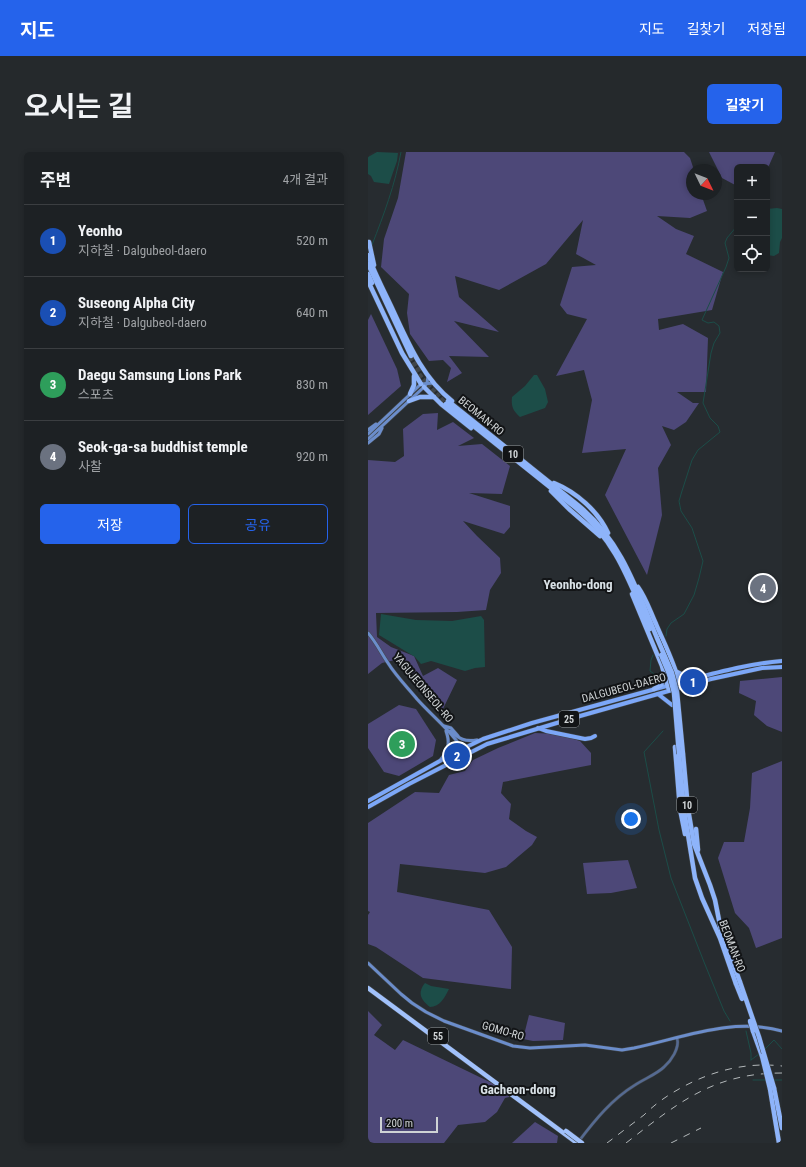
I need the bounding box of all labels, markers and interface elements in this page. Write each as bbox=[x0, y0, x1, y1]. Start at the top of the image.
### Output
text: 지도 bbox=[20, 19, 55, 42]
text: 지도 bbox=[639, 21, 665, 37]
text: 길찾기 bbox=[687, 21, 725, 37]
text: 저장됨 bbox=[747, 21, 786, 37]
button: 길찾기 bbox=[707, 84, 782, 124]
text: 오시는 길 bbox=[24, 90, 134, 123]
north arrow bbox=[686, 164, 722, 200]
map controls bbox=[734, 164, 770, 272]
button: + bbox=[734, 164, 770, 200]
text: 주변 bbox=[40, 170, 71, 190]
text: 4개 결과 bbox=[283, 172, 328, 187]
button: − bbox=[734, 200, 770, 236]
text: Yeonho bbox=[78, 222, 123, 240]
text: 1 bbox=[50, 233, 56, 248]
text: 520 m bbox=[296, 233, 328, 248]
button: locate bbox=[734, 236, 770, 272]
text: 지하철 · Dalgubeol-daero bbox=[78, 243, 207, 258]
text: Suseong Alpha City bbox=[78, 294, 195, 312]
text: 2 bbox=[50, 305, 56, 320]
text: 640 m bbox=[296, 305, 328, 320]
text: 지하철 · Dalgubeol-daero bbox=[78, 315, 207, 330]
text: Daegu Samsung Lions Park bbox=[78, 366, 242, 384]
text: 3 bbox=[50, 377, 56, 392]
text: 830 m bbox=[296, 377, 328, 392]
text: 스포츠 bbox=[78, 387, 114, 402]
street label: BEOMAN-RO bbox=[456, 394, 506, 438]
text: Seok-ga-sa buddhist temple bbox=[78, 438, 248, 456]
road number: 10 bbox=[503, 446, 523, 462]
text: 4 bbox=[50, 449, 56, 464]
text: 920 m bbox=[296, 449, 328, 464]
text: 사찰 bbox=[78, 459, 102, 474]
button: 저장 bbox=[40, 504, 180, 544]
button: 공유 bbox=[188, 504, 328, 544]
pin: 4 bbox=[750, 573, 776, 603]
district label: Yeonho-dong bbox=[543, 577, 613, 592]
street label: YAGUJEONSEOL-RO bbox=[390, 651, 456, 725]
pin: 1 bbox=[680, 667, 706, 697]
street label: DALGUBEOL-DAERO bbox=[581, 671, 667, 705]
road number: 25 bbox=[559, 711, 579, 727]
pin: 3 bbox=[389, 729, 415, 759]
pin: 2 bbox=[444, 741, 470, 771]
road number: 10 bbox=[677, 797, 697, 813]
your location bbox=[621, 809, 641, 829]
street label: BEOMAN-RO bbox=[716, 918, 748, 974]
street label: GOMO-RO bbox=[480, 1019, 526, 1043]
road number: 55 bbox=[428, 1028, 448, 1044]
district label: Gacheon-dong bbox=[480, 1082, 556, 1097]
scale bar bbox=[380, 1115, 438, 1134]
text: 200 m bbox=[386, 1117, 413, 1130]

